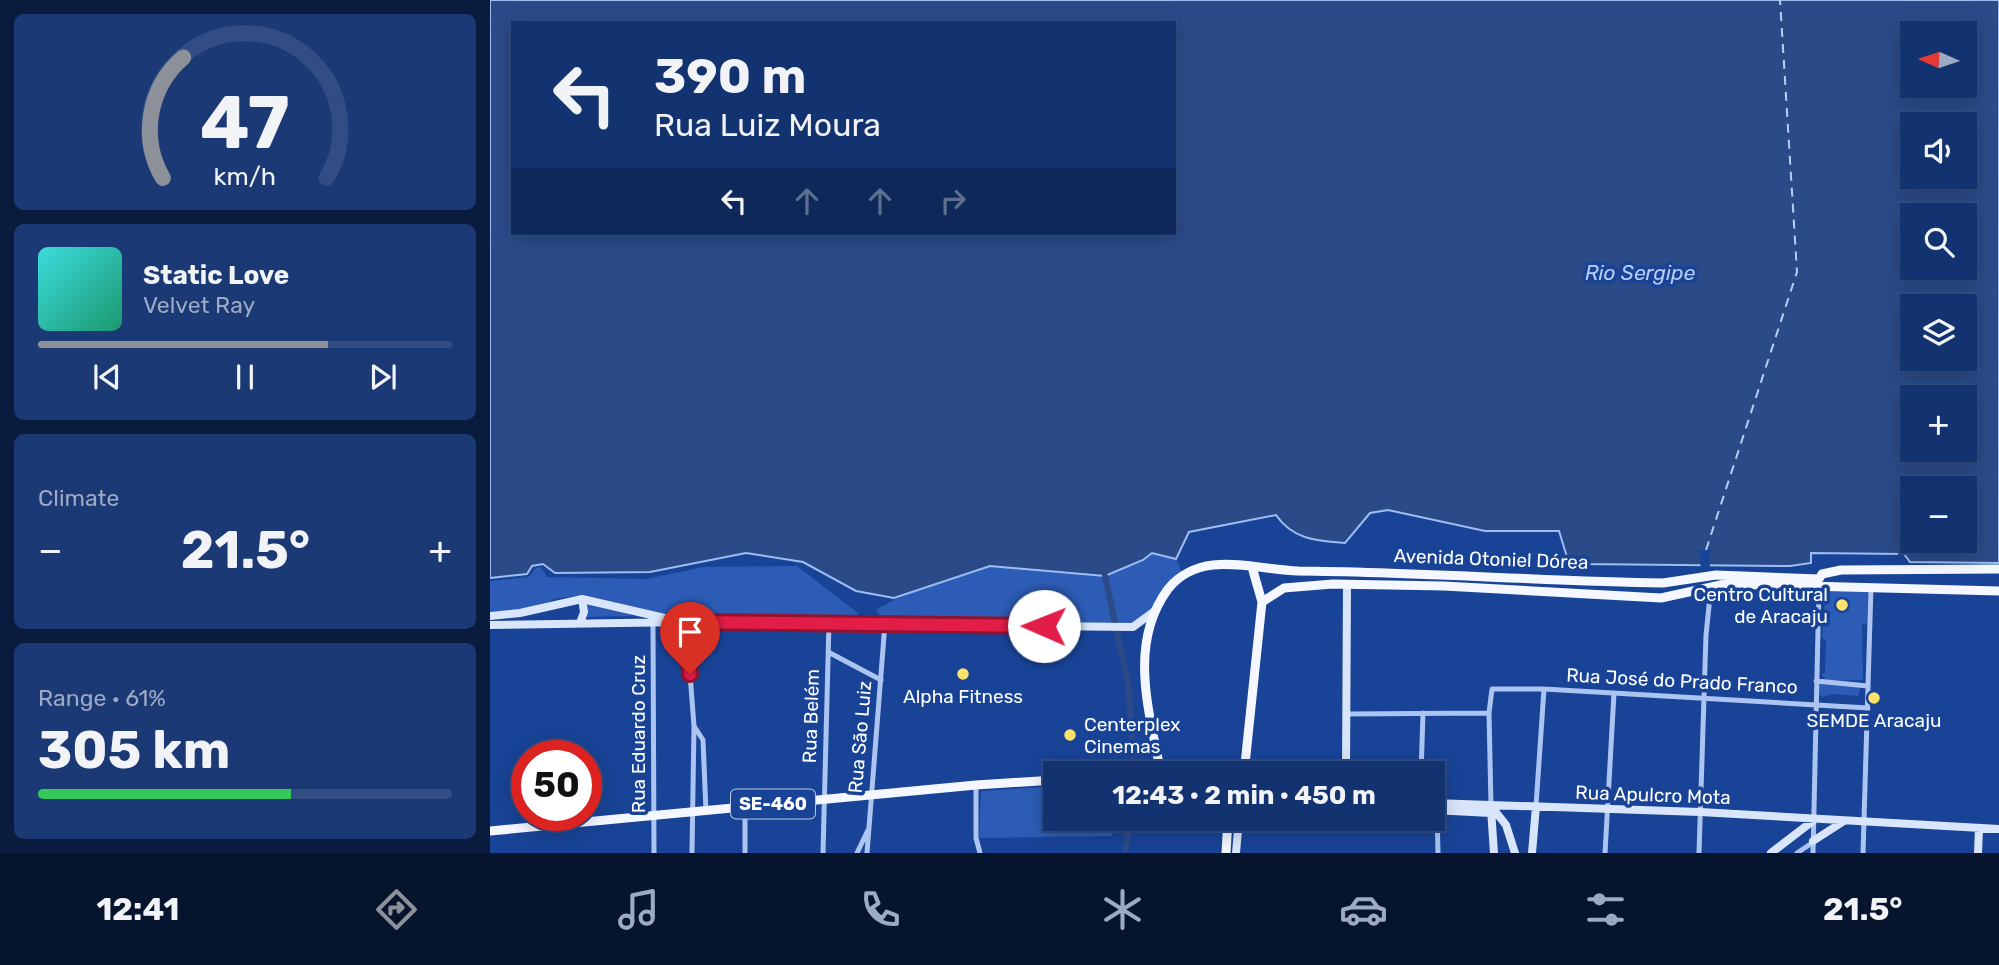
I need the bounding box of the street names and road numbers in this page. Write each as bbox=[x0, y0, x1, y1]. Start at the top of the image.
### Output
street label: Avenida Otoniel Dórea bbox=[1393, 544, 1589, 574]
street label: Rua Eduardo Cruz bbox=[627, 655, 650, 813]
street label: Rua José do Prado Franco bbox=[1566, 663, 1798, 699]
street label: Rua Belém bbox=[798, 668, 824, 764]
street label: Rua São Luiz bbox=[844, 680, 876, 794]
street label: Rua Apulcro Mota bbox=[1575, 781, 1731, 809]
road number: SE-460 bbox=[731, 790, 815, 818]

